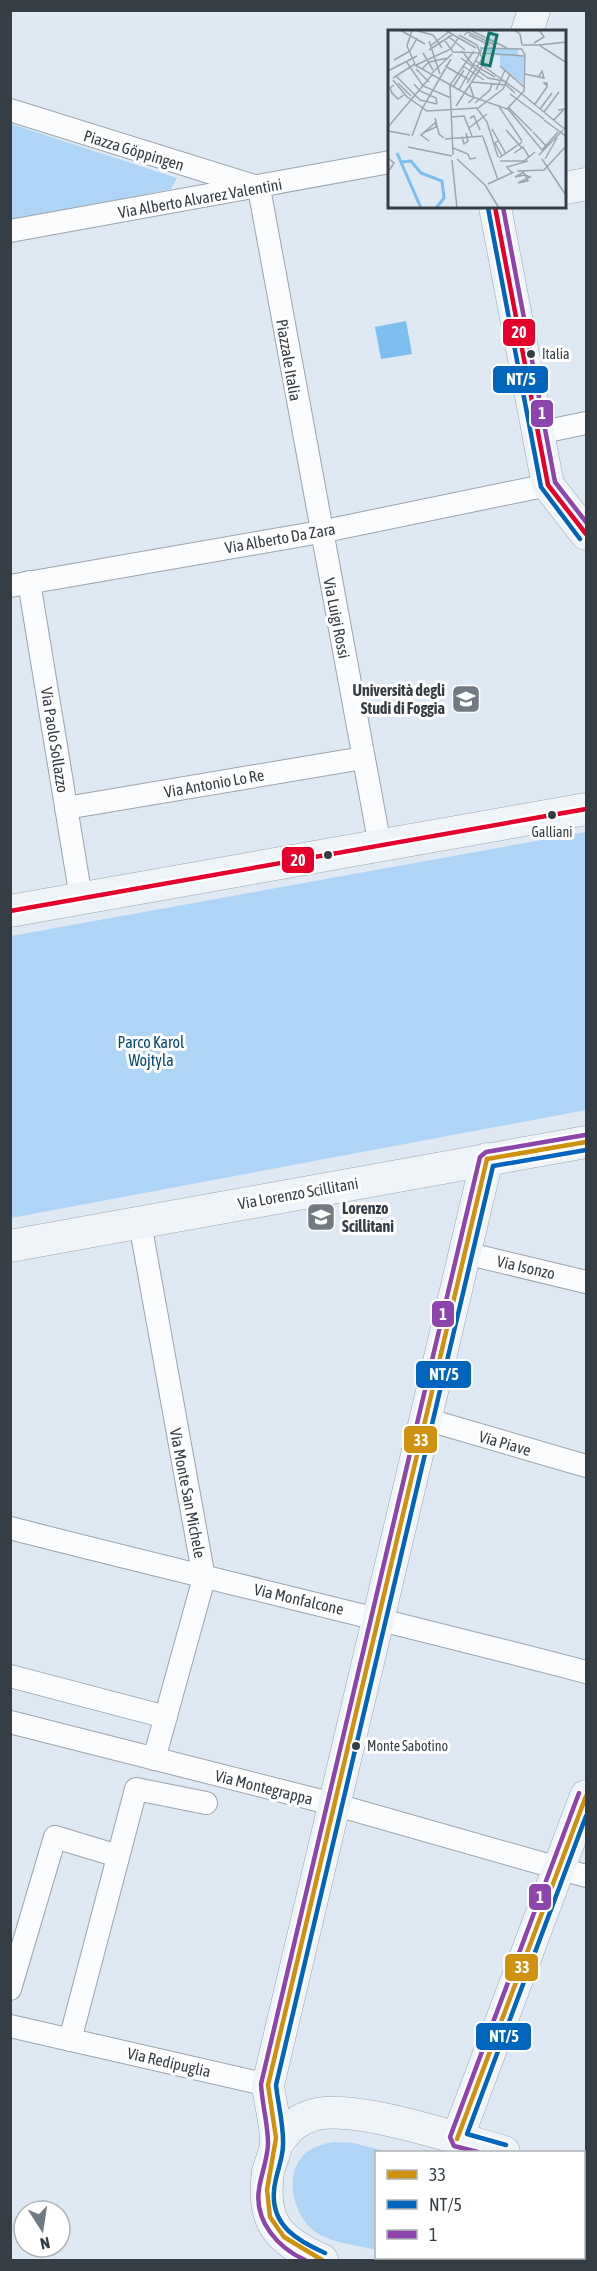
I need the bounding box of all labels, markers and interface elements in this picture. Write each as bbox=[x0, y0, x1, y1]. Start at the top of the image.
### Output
inset map bbox=[388, 30, 567, 208]
street label: Piazza Göppingen bbox=[81, 126, 186, 175]
street label: Via Alberto Alvarez Valentini bbox=[117, 175, 283, 221]
street label: Piazzale Italia bbox=[273, 318, 305, 402]
line badge: 20 bbox=[502, 318, 536, 347]
text: 20 bbox=[511, 323, 527, 341]
place label: Italia bbox=[542, 346, 570, 362]
marker: Italia bbox=[525, 348, 537, 360]
line badge: NT/5 bbox=[492, 365, 549, 394]
text: NT/5 bbox=[506, 370, 536, 388]
line badge: 1 bbox=[530, 399, 554, 428]
text: 1 bbox=[538, 404, 546, 422]
street label: Via Alberto Da Zara bbox=[223, 519, 337, 557]
street label: Via Luigi Rossi bbox=[319, 576, 354, 660]
place label: Università degli Studi di Foggia bbox=[352, 681, 445, 717]
school or university icon: Università degli Studi di Foggia bbox=[450, 683, 482, 715]
street label: Via Paolo Sollazzo bbox=[38, 686, 72, 794]
street label: Via Antonio Lo Re bbox=[163, 765, 265, 801]
marker: Galliani bbox=[546, 809, 558, 821]
place label: Galliani bbox=[531, 824, 573, 840]
line badge: 20 bbox=[281, 846, 315, 874]
unlabelled marker bbox=[322, 849, 334, 861]
text: 20 bbox=[290, 851, 306, 869]
park label: Parco Karol Wojtyla bbox=[118, 1033, 185, 1070]
street label: Via Lorenzo Scillitani bbox=[236, 1174, 360, 1212]
place label: Lorenzo Scillitani bbox=[342, 1199, 394, 1235]
school or university icon: Lorenzo Scillitani bbox=[305, 1201, 337, 1233]
street label: Via Isonzo bbox=[495, 1252, 557, 1282]
line badge: 1 bbox=[431, 1300, 455, 1328]
text: 1 bbox=[439, 1305, 447, 1323]
line badge: NT/5 bbox=[415, 1360, 472, 1389]
text: NT/5 bbox=[429, 1365, 459, 1383]
line badge: 33 bbox=[403, 1425, 438, 1454]
street label: Via Monte San Michele bbox=[167, 1427, 209, 1559]
street label: Via Piave bbox=[477, 1427, 533, 1459]
text: 33 bbox=[413, 1431, 429, 1449]
street label: Via Monfalcone bbox=[252, 1580, 346, 1618]
place label: Monte Sabotino bbox=[367, 1738, 448, 1754]
marker: Monte Sabotino bbox=[350, 1740, 362, 1752]
street label: Via Montegrappa bbox=[213, 1766, 315, 1809]
line badge: 1 bbox=[528, 1883, 552, 1911]
text: 1 bbox=[536, 1888, 544, 1906]
line badge: 33 bbox=[504, 1953, 539, 1982]
text: 33 bbox=[514, 1958, 530, 1976]
line badge: NT/5 bbox=[475, 2022, 532, 2051]
text: NT/5 bbox=[489, 2027, 519, 2045]
street label: Via Redipuglia bbox=[125, 2044, 213, 2081]
legend bbox=[375, 2151, 585, 2259]
text: 33 bbox=[429, 2164, 446, 2185]
text: NT/5 bbox=[429, 2194, 462, 2215]
north arrow bbox=[12, 2199, 72, 2259]
text: 1 bbox=[429, 2224, 437, 2245]
text: N bbox=[39, 2234, 52, 2253]

